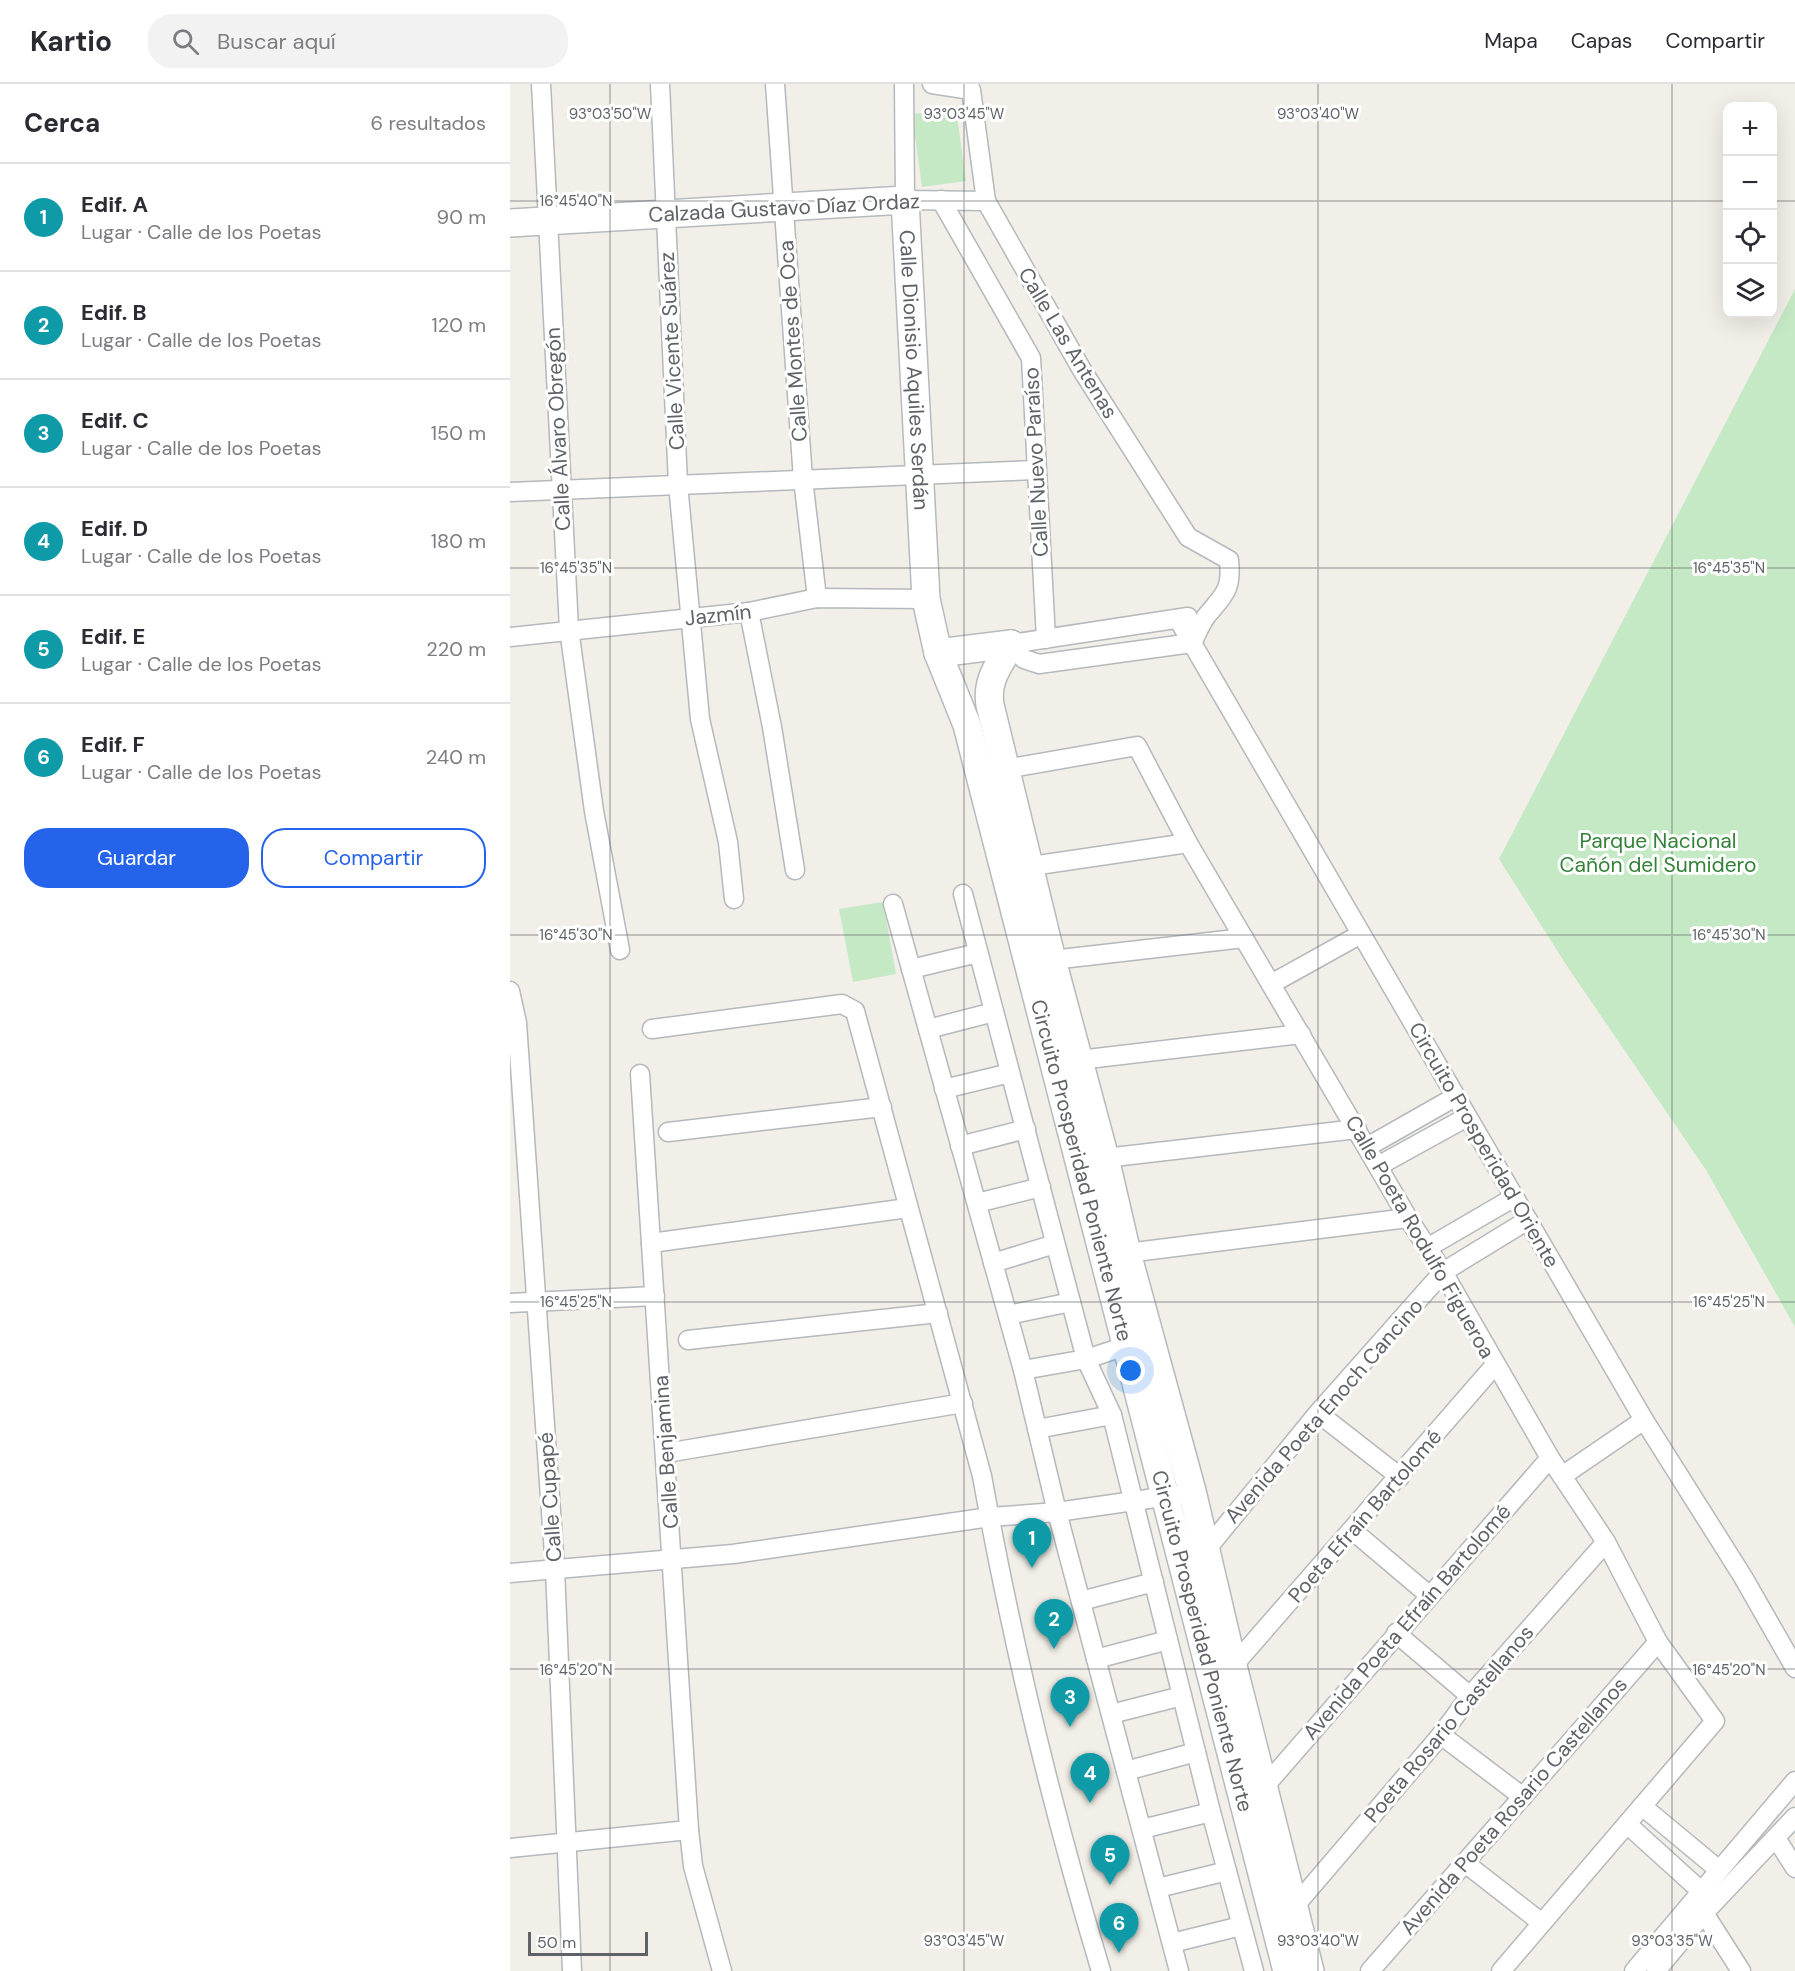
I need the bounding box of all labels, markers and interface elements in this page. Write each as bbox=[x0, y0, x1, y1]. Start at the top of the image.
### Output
search box bbox=[148, 14, 568, 68]
text: Kartio bbox=[30, 23, 112, 60]
icon: search bbox=[169, 25, 202, 58]
text: Buscar aquí bbox=[217, 27, 336, 56]
text: Mapa bbox=[1484, 27, 1538, 55]
text: Capas bbox=[1571, 27, 1632, 55]
text: Compartir bbox=[1665, 27, 1765, 55]
map controls bbox=[1723, 102, 1777, 318]
button: + bbox=[1723, 102, 1777, 156]
text: 93°03'50"W bbox=[569, 104, 652, 124]
text: 93°03'45"W bbox=[924, 104, 1005, 124]
text: 93°03'40"W bbox=[1277, 104, 1360, 124]
text: Cerca bbox=[24, 106, 100, 140]
text: 6 resultados bbox=[371, 110, 486, 136]
button: − bbox=[1723, 156, 1777, 210]
street label: Calzada Gustavo Díaz Ordaz bbox=[648, 187, 920, 229]
text: Edif. A bbox=[81, 190, 148, 219]
text: 16°45'40"N bbox=[540, 191, 612, 211]
text: 1 bbox=[40, 204, 47, 230]
text: 90 m bbox=[437, 204, 486, 230]
button: locate bbox=[1723, 210, 1777, 264]
text: Lugar · Calle de los Poetas bbox=[81, 219, 321, 245]
street label: Calle Dionisio Aquiles Serdán bbox=[893, 229, 935, 511]
street label: Calle Montes de Oca bbox=[772, 239, 814, 443]
street label: Calle Vicente Suárez bbox=[653, 251, 691, 451]
street label: Calle Las Antenas bbox=[1012, 262, 1124, 424]
button: layers bbox=[1723, 264, 1777, 318]
text: Edif. B bbox=[81, 298, 147, 327]
text: 2 bbox=[38, 312, 49, 338]
text: 120 m bbox=[432, 312, 486, 338]
text: Lugar · Calle de los Poetas bbox=[81, 327, 321, 353]
street label: Calle Álvaro Obregón bbox=[539, 327, 577, 531]
street label: Calle Nuevo Paraíso bbox=[1017, 366, 1055, 558]
text: Edif. C bbox=[81, 406, 149, 435]
text: 3 bbox=[37, 420, 50, 446]
text: 150 m bbox=[431, 420, 486, 446]
text: Lugar · Calle de los Poetas bbox=[81, 435, 321, 461]
text: Edif. D bbox=[81, 514, 148, 543]
text: 4 bbox=[37, 528, 50, 554]
text: 180 m bbox=[431, 528, 486, 554]
text: Lugar · Calle de los Poetas bbox=[81, 543, 321, 569]
text: 16°45'35"N bbox=[540, 558, 612, 578]
text: 16°45'35"N bbox=[1693, 558, 1765, 578]
street label: Jazmín bbox=[683, 598, 753, 632]
text: Edif. E bbox=[81, 622, 145, 651]
text: 5 bbox=[37, 636, 50, 662]
text: 220 m bbox=[426, 636, 486, 662]
text: Lugar · Calle de los Poetas bbox=[81, 651, 321, 677]
text: Edif. F bbox=[81, 730, 145, 759]
text: 6 bbox=[37, 744, 50, 770]
text: 240 m bbox=[426, 744, 486, 770]
text: Lugar · Calle de los Poetas bbox=[81, 759, 321, 785]
park label: Parque Nacional Cañón del Sumidero bbox=[1560, 827, 1756, 879]
button: Guardar bbox=[24, 828, 249, 888]
button: Compartir bbox=[261, 828, 486, 888]
text: 16°45'30"N bbox=[539, 925, 613, 945]
text: 16°45'30"N bbox=[1692, 925, 1766, 945]
street label: Circuito Prosperidad Poniente Norte bbox=[1024, 997, 1139, 1344]
street label: Circuito Prosperidad Oriente bbox=[1402, 1017, 1566, 1273]
street label: Calle Poeta Rodulfo Figueroa bbox=[1339, 1110, 1501, 1364]
text: 16°45'25"N bbox=[540, 1292, 612, 1312]
text: 16°45'25"N bbox=[1693, 1292, 1765, 1312]
street label: Avenida Poeta Enoch Cancino bbox=[1218, 1293, 1430, 1529]
your location bbox=[1116, 1356, 1145, 1385]
street label: Calle Benjamina bbox=[647, 1374, 685, 1530]
street label: Poeta Efraín Bartolomé bbox=[1282, 1423, 1448, 1609]
street label: Calle Cupapé bbox=[531, 1431, 569, 1563]
street label: Circuito Prosperidad Poniente Norte bbox=[1145, 1467, 1260, 1815]
street label: Avenida Poeta Efraín Bartolomé bbox=[1297, 1498, 1517, 1746]
pin: 1 bbox=[1012, 1518, 1052, 1568]
pin: 2 bbox=[1034, 1600, 1074, 1649]
street label: Poeta Rosario Castellanos bbox=[1358, 1619, 1540, 1829]
text: 16°45'20"N bbox=[539, 1660, 613, 1680]
text: 16°45'20"N bbox=[1692, 1660, 1766, 1680]
street label: Avenida Poeta Rosario Castellanos bbox=[1394, 1671, 1634, 1941]
pin: 3 bbox=[1050, 1678, 1090, 1727]
pin: 4 bbox=[1070, 1754, 1110, 1803]
pin: 5 bbox=[1090, 1836, 1130, 1885]
pin: 6 bbox=[1100, 1904, 1138, 1953]
scale bar bbox=[528, 1929, 648, 1956]
text: 93°03'45"W bbox=[924, 1931, 1005, 1951]
text: 93°03'40"W bbox=[1277, 1931, 1360, 1951]
text: 93°03'35"W bbox=[1631, 1931, 1713, 1951]
text: 50 m bbox=[537, 1932, 576, 1953]

